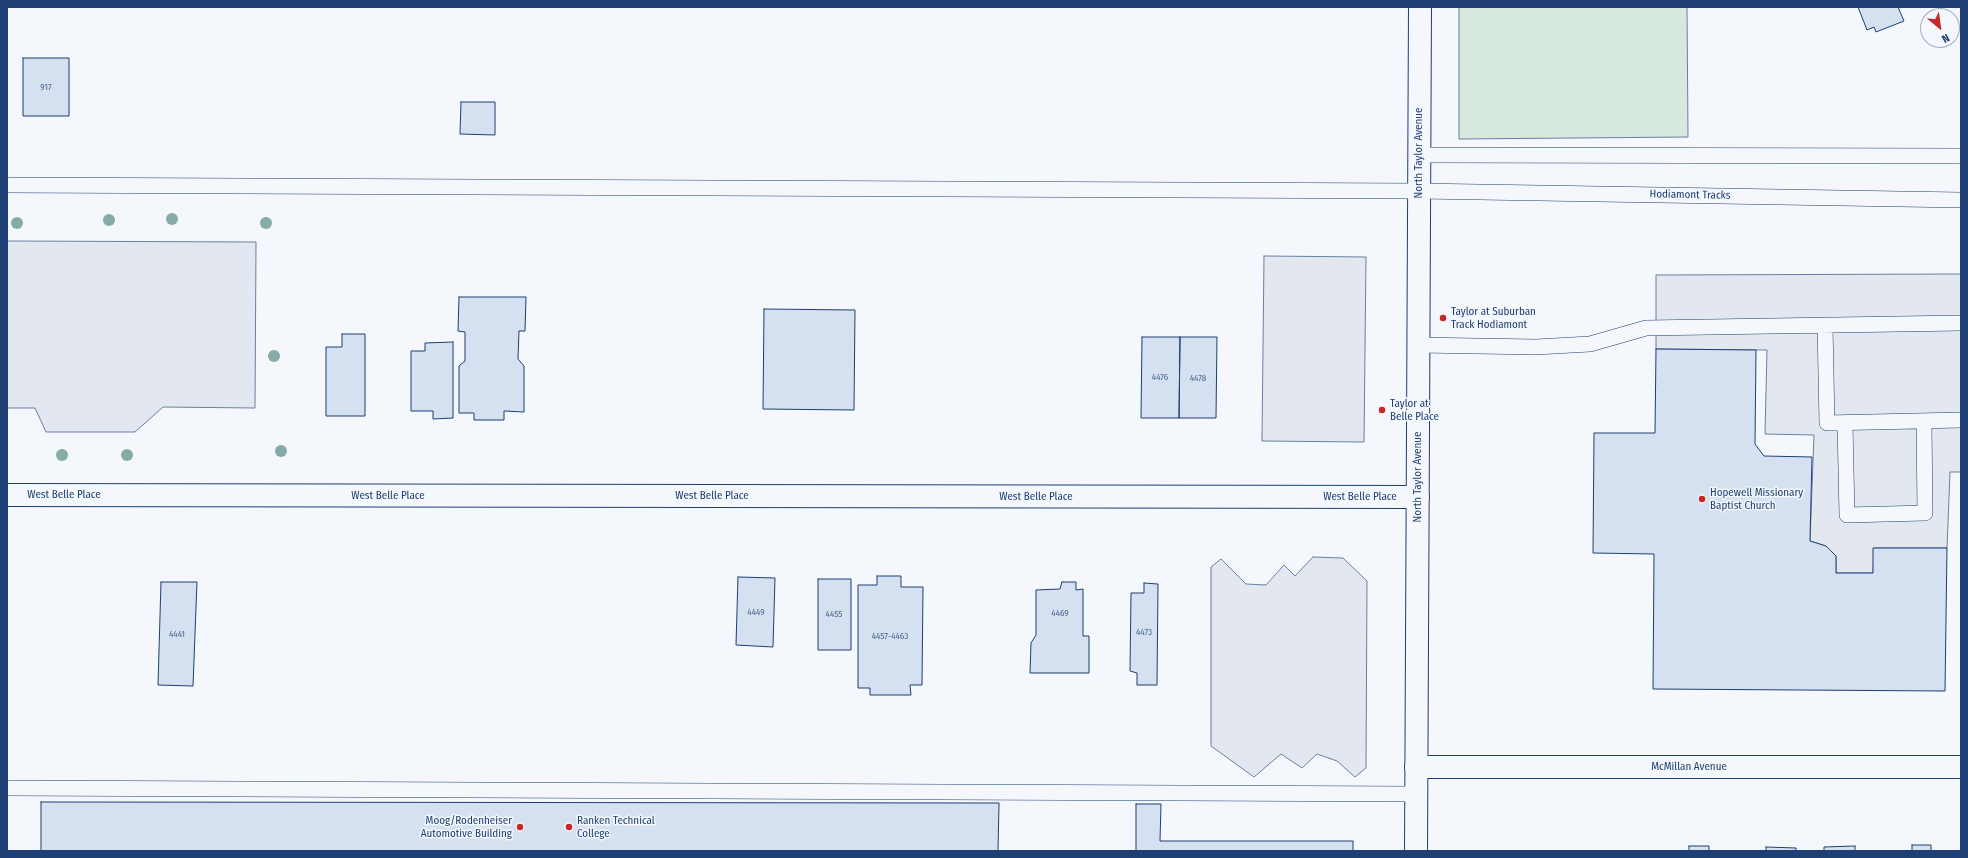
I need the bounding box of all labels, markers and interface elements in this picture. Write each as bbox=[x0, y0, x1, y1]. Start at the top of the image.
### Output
north arrow bbox=[1920, 8, 1960, 48]
text: N bbox=[1940, 31, 1952, 45]
house number: 917 bbox=[40, 82, 52, 92]
street label: North Taylor Avenue bbox=[1412, 107, 1426, 199]
street label: Hodiamont Tracks bbox=[1649, 188, 1731, 202]
place label: Taylor at Suburban Track Hodiamont bbox=[1451, 305, 1536, 331]
marker: Taylor at Suburban Track Hodiamont bbox=[1438, 313, 1448, 323]
house number: 4476 bbox=[1152, 372, 1168, 382]
house number: 4478 bbox=[1190, 373, 1206, 383]
place label: Taylor at Belle Place bbox=[1390, 397, 1439, 423]
marker: Taylor at Belle Place bbox=[1377, 405, 1387, 415]
street label: North Taylor Avenue bbox=[1411, 431, 1425, 523]
place label: Hopewell Missionary Baptist Church bbox=[1710, 486, 1803, 512]
street label: West Belle Place bbox=[27, 488, 101, 502]
street label: West Belle Place bbox=[351, 489, 425, 503]
street label: West Belle Place bbox=[675, 489, 749, 503]
street label: West Belle Place bbox=[999, 490, 1073, 504]
street label: West Belle Place bbox=[1323, 490, 1397, 504]
marker: Hopewell Missionary Baptist Church bbox=[1697, 494, 1707, 504]
house number: 4449 bbox=[747, 607, 765, 617]
house number: 4469 bbox=[1051, 608, 1069, 618]
house number: 4455 bbox=[826, 609, 842, 619]
house number: 4473 bbox=[1136, 627, 1152, 637]
house number: 4441 bbox=[169, 629, 185, 639]
house number: 4457-4463 bbox=[872, 631, 908, 641]
street label: McMillan Avenue bbox=[1651, 760, 1727, 774]
place label: Moog/Rodenheiser Automotive Building bbox=[421, 814, 512, 840]
place label: Ranken Technical College bbox=[577, 814, 655, 840]
marker: Moog/Rodenheiser Automotive Building bbox=[515, 822, 525, 832]
marker: Ranken Technical College bbox=[564, 822, 574, 832]

